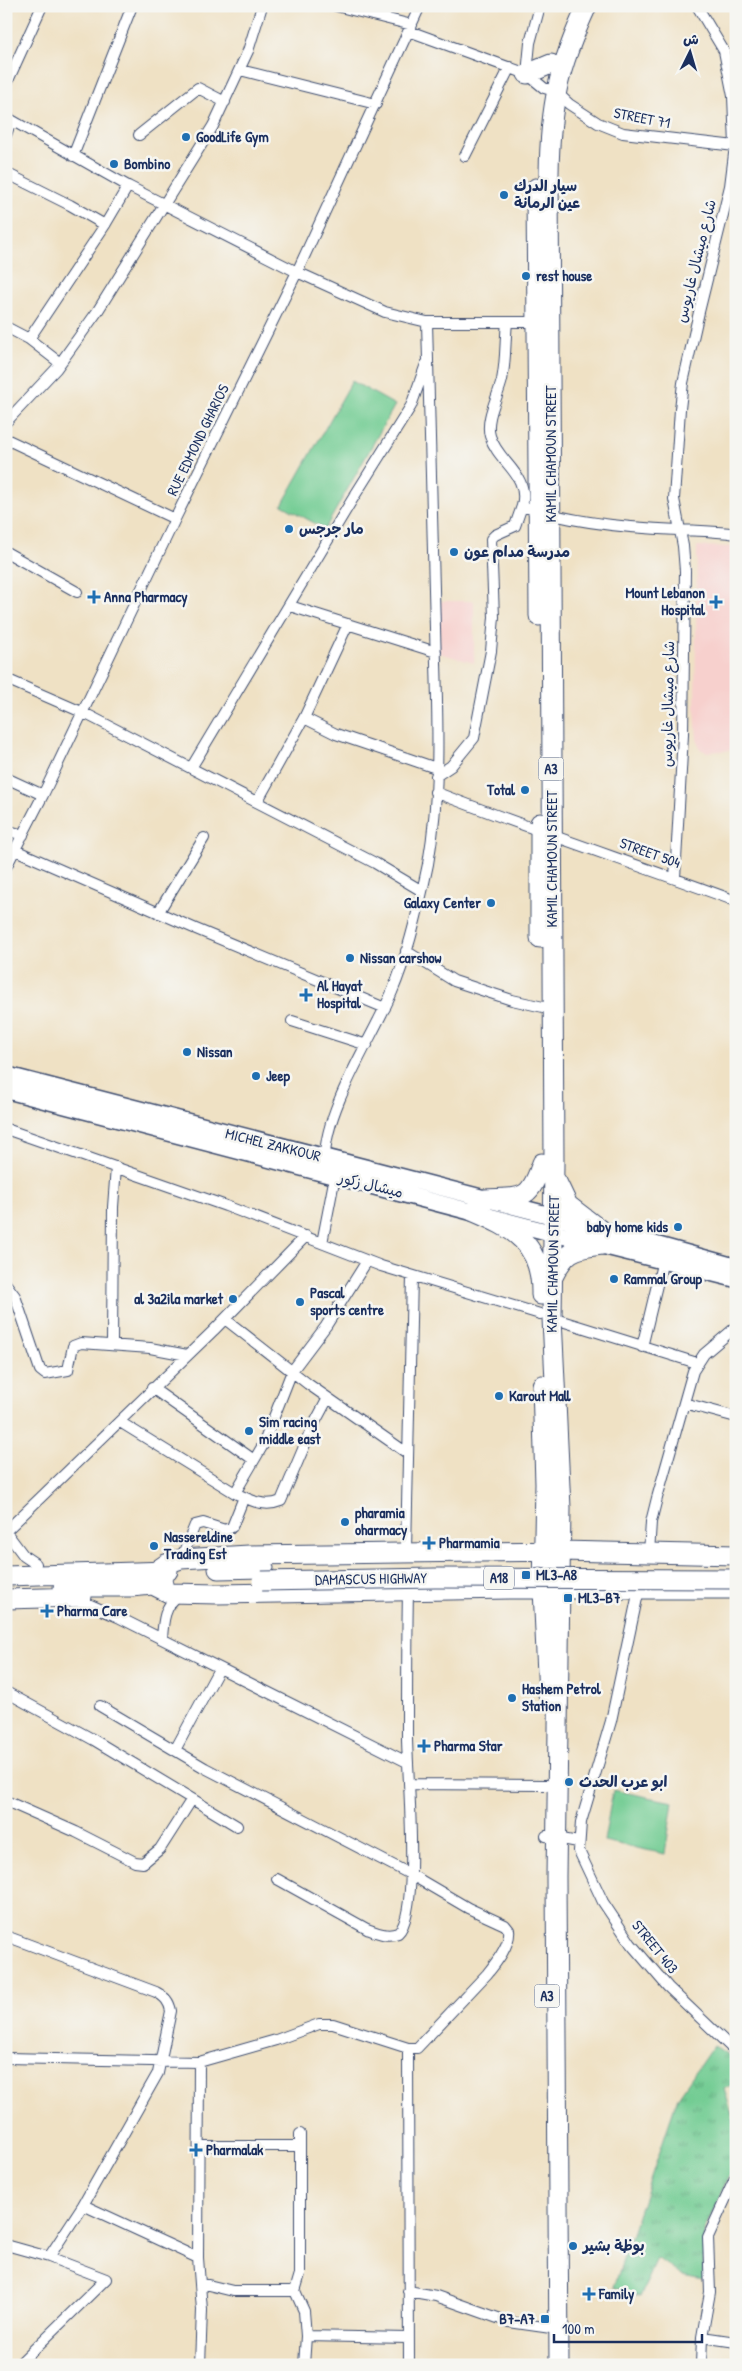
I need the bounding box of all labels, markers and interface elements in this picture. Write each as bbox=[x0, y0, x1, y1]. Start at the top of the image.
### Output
north arrow bbox=[664, 28, 714, 78]
text: ش bbox=[683, 28, 700, 49]
street label: STREET 71 bbox=[612, 102, 672, 133]
place label: GoodLife Gym bbox=[196, 126, 269, 148]
marker: GoodLife Gym bbox=[180, 131, 192, 143]
place label: Bombino bbox=[124, 153, 170, 174]
marker: Bombino bbox=[108, 158, 120, 170]
place label: سيار الدرك عين الرمانة bbox=[514, 175, 580, 213]
marker: سيار الدرك عين الرمانة bbox=[498, 189, 510, 201]
street label: شارع ميشال غاريوس bbox=[670, 197, 721, 325]
place label: rest house bbox=[536, 265, 592, 286]
marker: rest house bbox=[520, 270, 532, 282]
street label: RUE EDMOND GHARIOS bbox=[161, 380, 234, 499]
street label: KAMIL CHAMOUN STREET bbox=[540, 384, 561, 523]
place label: مار جرجس bbox=[299, 518, 364, 539]
marker: مار جرجس bbox=[283, 523, 295, 535]
place label: مدرسة مدام عون bbox=[464, 541, 570, 563]
marker: مدرسة مدام عون bbox=[448, 546, 460, 558]
place label: Mount Lebanon Hospital bbox=[625, 582, 706, 621]
place label: Anna Pharmacy bbox=[104, 586, 188, 608]
marker: Anna Pharmacy bbox=[88, 591, 100, 603]
marker: Mount Lebanon Hospital bbox=[709, 595, 723, 609]
street label: شارع ميشال غاريوس bbox=[656, 641, 679, 767]
road number: A3 bbox=[538, 758, 564, 781]
place label: Total bbox=[486, 779, 516, 800]
marker: Total bbox=[519, 784, 531, 796]
street label: KAMIL CHAMOUN STREET bbox=[541, 789, 562, 928]
street label: STREET 504 bbox=[617, 832, 684, 873]
place label: Galaxy Center bbox=[404, 892, 481, 914]
marker: Galaxy Center bbox=[485, 897, 497, 909]
place label: Nissan carshow bbox=[360, 947, 442, 968]
marker: Nissan carshow bbox=[344, 952, 356, 964]
place label: Al Hayat Hospital bbox=[317, 975, 363, 1014]
marker: Al Hayat Hospital bbox=[299, 988, 313, 1002]
place label: Nissan bbox=[197, 1041, 233, 1062]
marker: Nissan bbox=[181, 1046, 193, 1058]
place label: Jeep bbox=[266, 1065, 290, 1087]
marker: Jeep bbox=[250, 1070, 262, 1082]
street label: MICHEL ZAKKOUR bbox=[223, 1123, 323, 1167]
street label: ميشال زكور bbox=[336, 1166, 406, 1203]
street label: KAMIL CHAMOUN STREET bbox=[541, 1194, 564, 1333]
place label: baby home kids bbox=[587, 1216, 668, 1238]
marker: baby home kids bbox=[672, 1221, 684, 1233]
place label: Rammal Group bbox=[624, 1268, 702, 1290]
marker: Rammal Group bbox=[608, 1273, 620, 1285]
place label: Pascal sports centre bbox=[310, 1282, 384, 1321]
place label: al 3a2ila market bbox=[134, 1288, 224, 1309]
marker: al 3a2ila market bbox=[227, 1293, 239, 1305]
marker: Pascal sports centre bbox=[294, 1296, 306, 1308]
place label: Karout Mall bbox=[509, 1385, 571, 1406]
marker: Karout Mall bbox=[493, 1390, 505, 1402]
place label: Sim racing middle east bbox=[259, 1411, 321, 1449]
marker: Sim racing middle east bbox=[243, 1425, 255, 1437]
place label: pharamia oharmacy bbox=[355, 1502, 408, 1541]
marker: pharamia oharmacy bbox=[339, 1516, 351, 1528]
place label: Nassereldine Trading Est bbox=[163, 1526, 233, 1565]
place label: Pharmamia bbox=[439, 1532, 500, 1553]
marker: Pharmamia bbox=[423, 1537, 435, 1549]
marker: Nassereldine Trading Est bbox=[148, 1540, 160, 1552]
place label: ML3-A8 bbox=[536, 1564, 578, 1585]
road number: A18 bbox=[484, 1566, 514, 1590]
street label: DAMASCUS HIGHWAY bbox=[315, 1567, 428, 1590]
marker: ML3-A8 bbox=[520, 1569, 532, 1581]
place label: ML3-B7 bbox=[578, 1587, 621, 1608]
marker: ML3-B7 bbox=[562, 1592, 574, 1604]
place label: Pharma Care bbox=[57, 1600, 128, 1621]
marker: Pharma Care bbox=[41, 1605, 53, 1617]
place label: Hashem Petrol Station bbox=[522, 1678, 602, 1716]
marker: Hashem Petrol Station bbox=[506, 1692, 518, 1704]
place label: Pharma Star bbox=[434, 1735, 503, 1756]
marker: Pharma Star bbox=[418, 1740, 430, 1752]
place label: ابو عرب الحدث bbox=[579, 1771, 668, 1792]
marker: ابو عرب الحدث bbox=[563, 1776, 575, 1788]
street label: STREET 403 bbox=[627, 1915, 684, 1978]
road number: A3 bbox=[534, 1984, 560, 2008]
place label: Pharmalak bbox=[206, 2139, 264, 2160]
marker: Pharmalak bbox=[190, 2144, 202, 2156]
place label: بوظة بشير bbox=[581, 2235, 645, 2256]
marker: بوظة بشير bbox=[567, 2240, 579, 2252]
place label: Family bbox=[598, 2283, 635, 2305]
marker: Family bbox=[583, 2288, 595, 2300]
place label: B7-A7 bbox=[499, 2308, 536, 2329]
scale bar bbox=[554, 2311, 702, 2343]
marker: B7-A7 bbox=[539, 2313, 551, 2325]
text: 100 m bbox=[562, 2318, 595, 2339]

